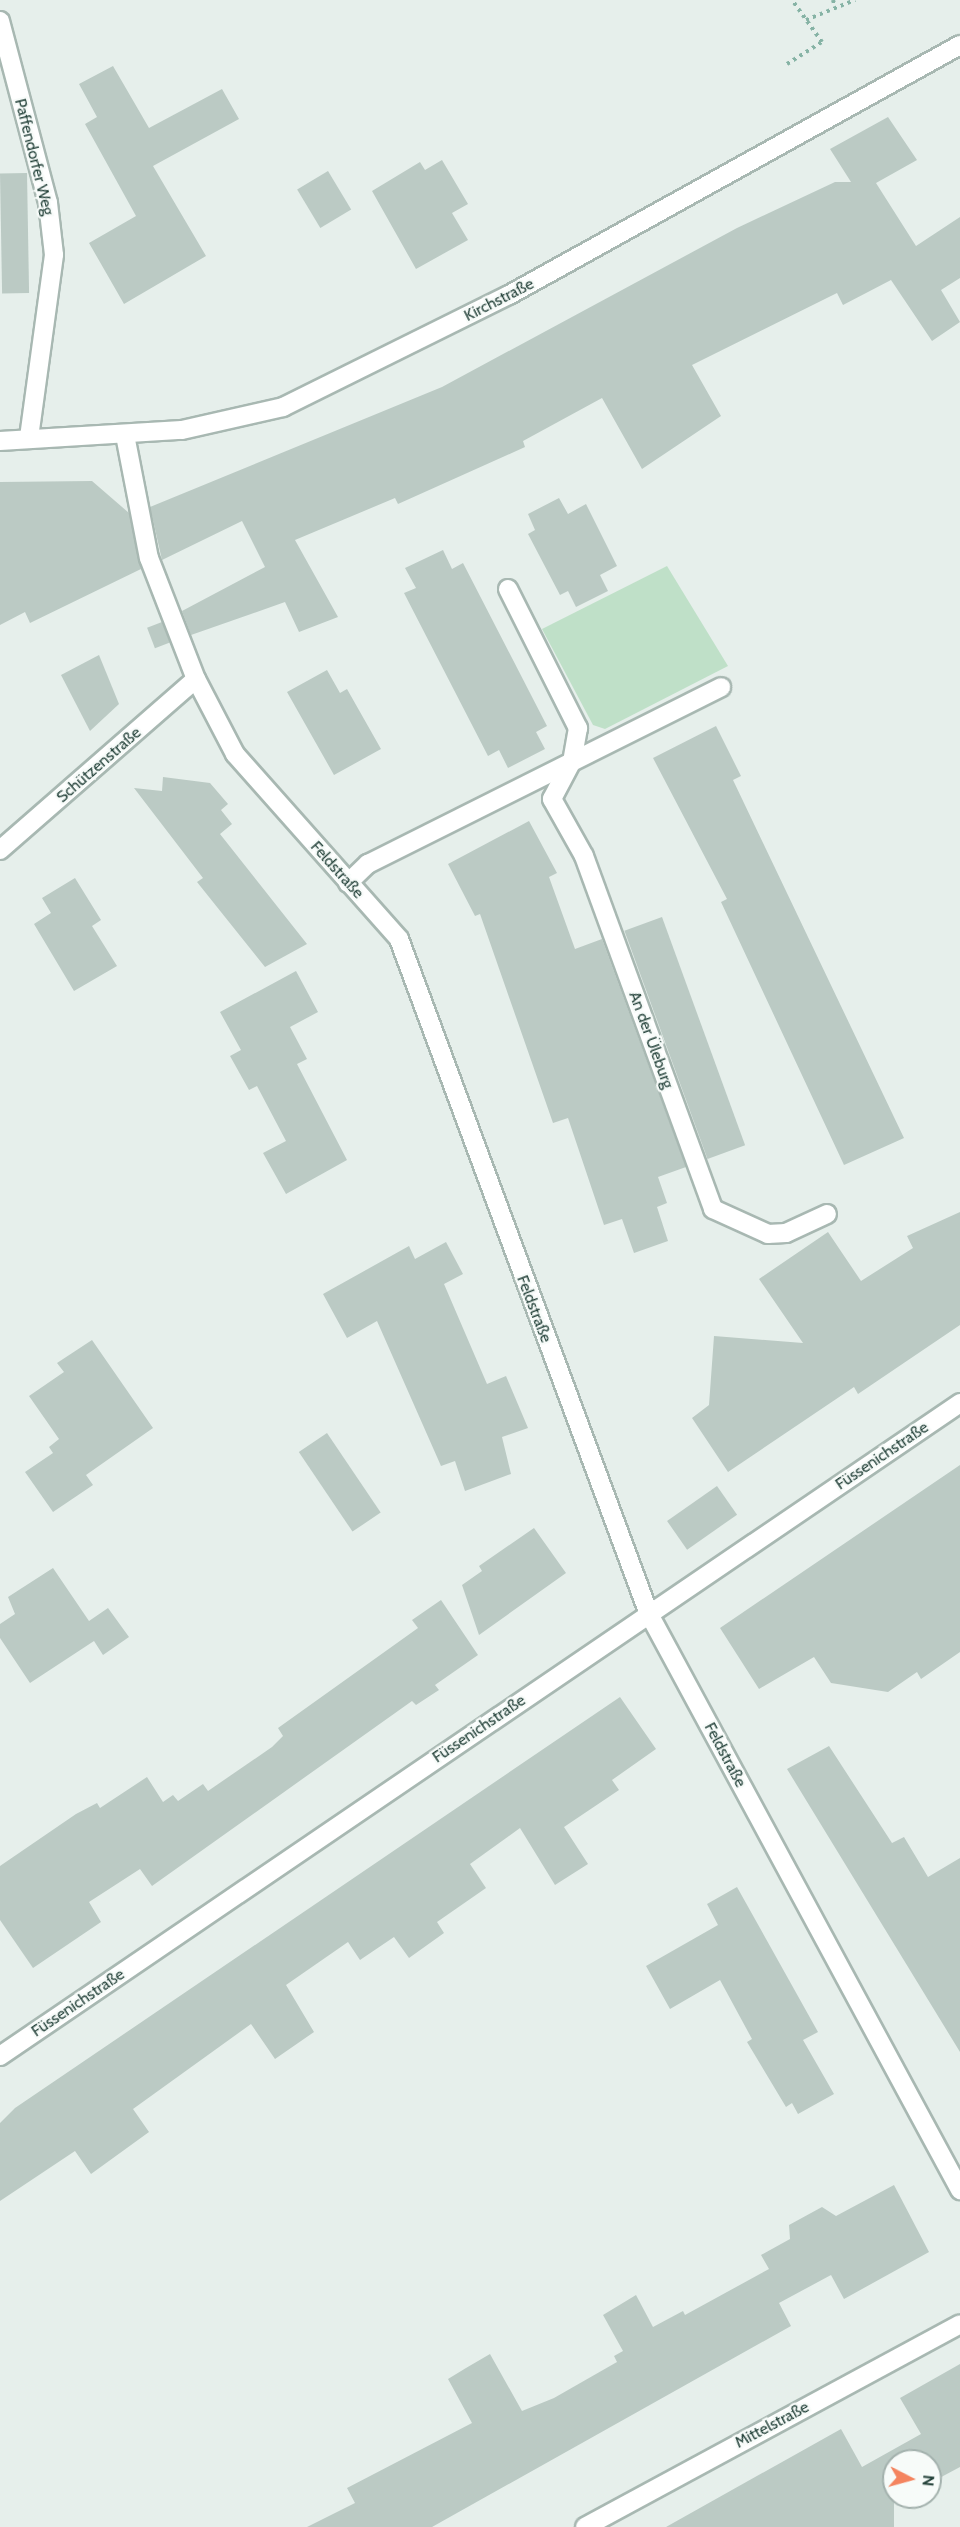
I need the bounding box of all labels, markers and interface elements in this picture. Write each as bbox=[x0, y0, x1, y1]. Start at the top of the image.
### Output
street label: Paffendorfer Weg bbox=[10, 97, 58, 217]
street label: Kirchstraße bbox=[461, 274, 537, 326]
street label: Schützenstraße bbox=[53, 723, 145, 807]
street label: Feldstraße bbox=[306, 837, 368, 903]
street label: An der Üleburg bbox=[625, 989, 677, 1091]
street label: Feldstraße bbox=[512, 1273, 556, 1345]
street label: Füssenichstraße bbox=[832, 1418, 932, 1494]
street label: Füssenichstraße bbox=[429, 1691, 529, 1767]
street label: Feldstraße bbox=[700, 1719, 750, 1791]
street label: Füssenichstraße bbox=[28, 1965, 128, 2041]
street label: Mittelstraße bbox=[732, 2398, 812, 2452]
north arrow bbox=[882, 2449, 942, 2509]
text: N bbox=[918, 2474, 938, 2487]

